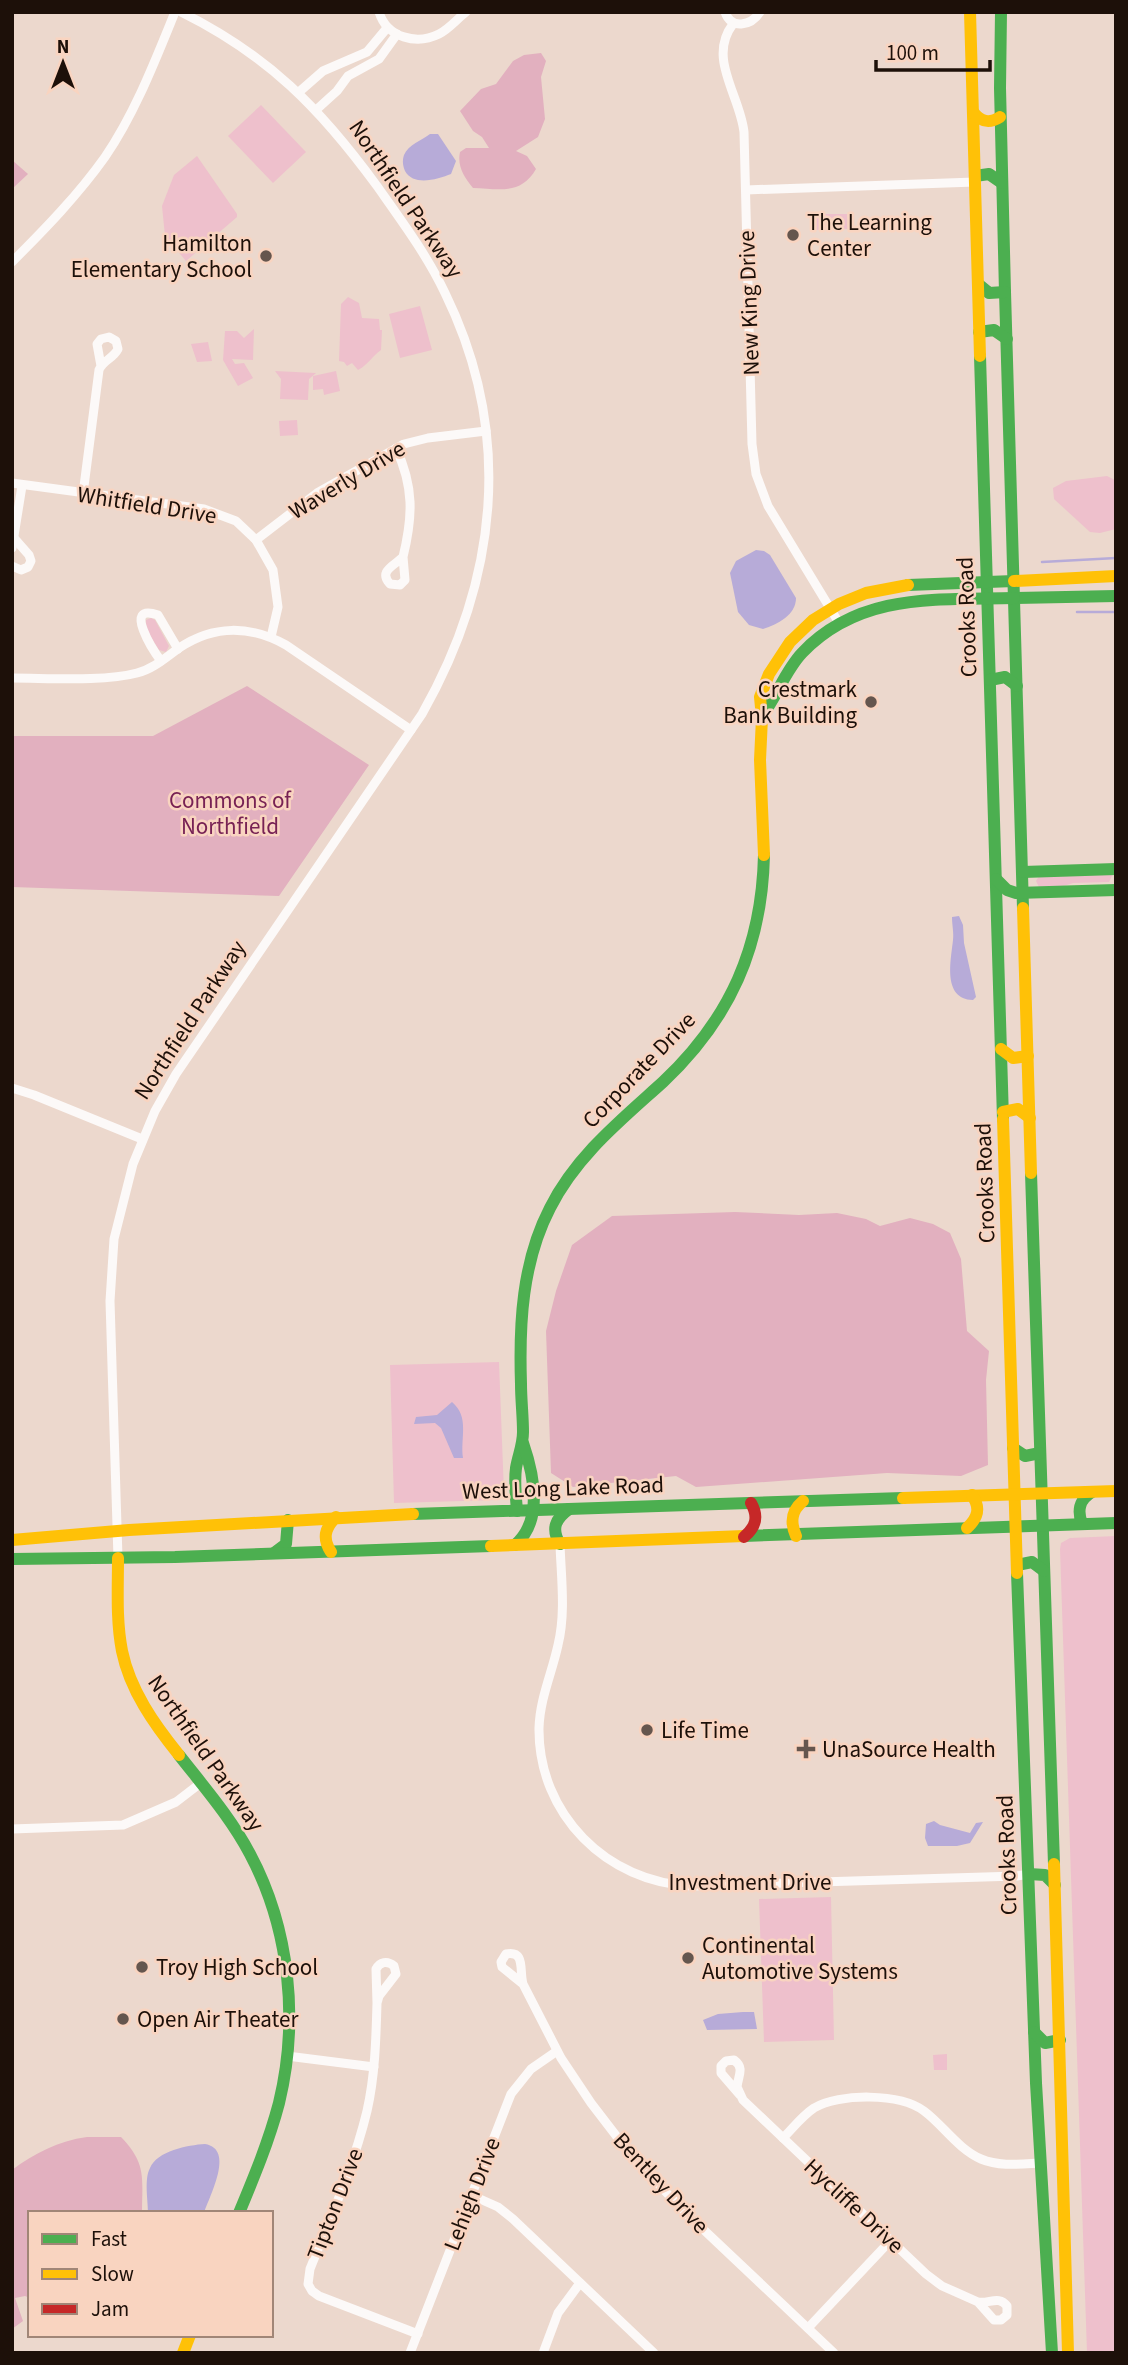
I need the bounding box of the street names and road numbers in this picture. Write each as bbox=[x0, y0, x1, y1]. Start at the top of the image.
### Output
street label: Northfield Parkway bbox=[341, 113, 471, 285]
street label: New King Drive bbox=[730, 230, 768, 376]
street label: Waverly Drive bbox=[283, 432, 411, 528]
street label: Whitfield Drive bbox=[75, 478, 219, 532]
street label: Crooks Road bbox=[948, 556, 986, 678]
street label: Northfield Parkway bbox=[126, 934, 254, 1106]
street label: Corporate Drive bbox=[575, 1004, 703, 1136]
street label: Crooks Road bbox=[966, 1122, 1004, 1244]
street label: West Long Lake Road bbox=[461, 1468, 665, 1508]
street label: Northfield Parkway bbox=[140, 1668, 273, 1838]
street label: Crooks Road bbox=[988, 1794, 1026, 1916]
street label: Investment Drive bbox=[669, 1866, 831, 1899]
street label: Bentley Drive bbox=[605, 2125, 717, 2241]
street label: Lehigh Drive bbox=[435, 2133, 509, 2255]
street label: Tipton Drive bbox=[299, 2143, 371, 2265]
street label: Hycliffe Drive bbox=[796, 2151, 912, 2261]

